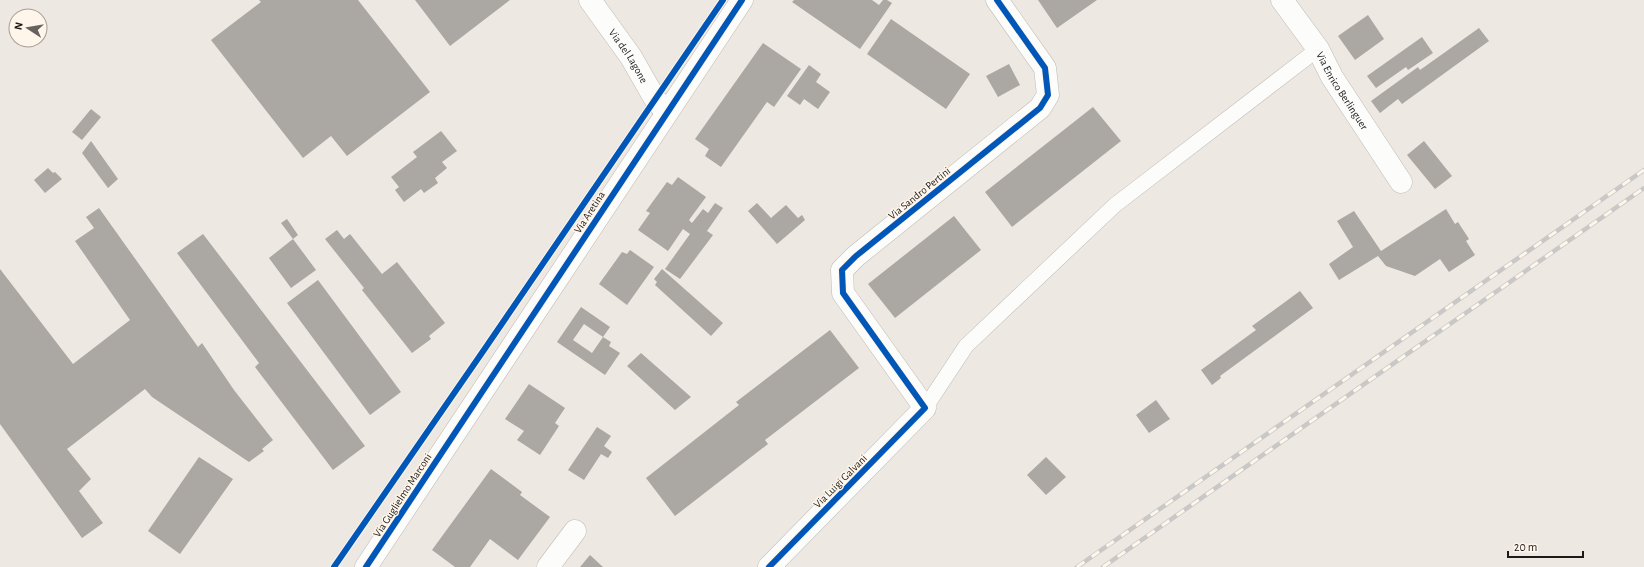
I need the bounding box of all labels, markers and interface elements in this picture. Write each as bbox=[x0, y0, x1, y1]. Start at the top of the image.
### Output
north arrow bbox=[8, 8, 48, 48]
text: N bbox=[13, 21, 25, 31]
street label: Via del Lagone bbox=[607, 27, 650, 85]
street label: Via Enrico Berlinguer bbox=[1314, 50, 1370, 132]
street label: Via Sandro Pertini bbox=[886, 165, 952, 222]
street label: Via Aretina bbox=[572, 189, 607, 235]
street label: Via Guglielmo Marconi bbox=[371, 451, 434, 539]
street label: Via Luigi Galvani bbox=[812, 453, 869, 510]
scale bar bbox=[1508, 533, 1583, 559]
text: 20 m bbox=[1514, 541, 1537, 553]

